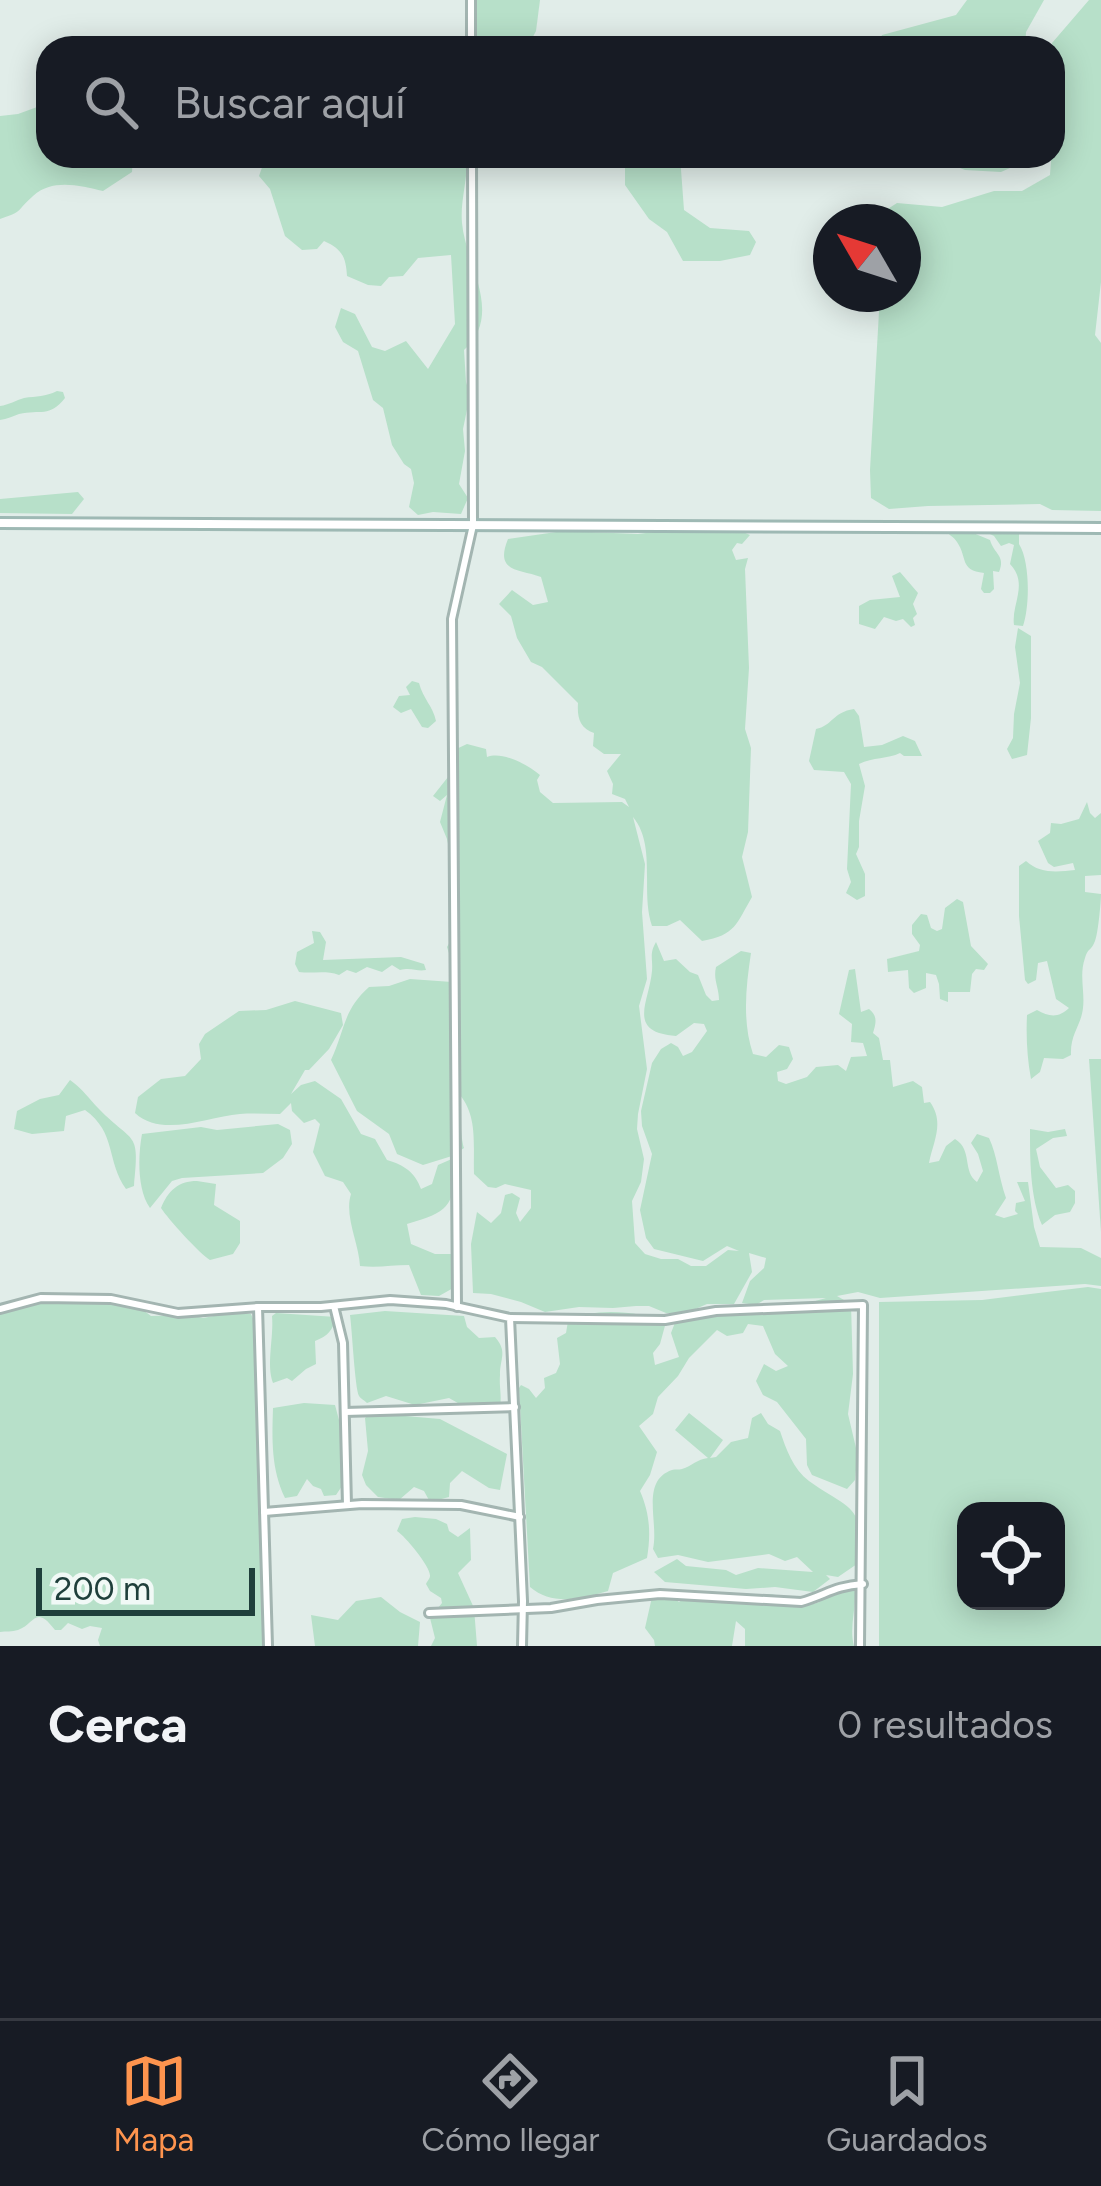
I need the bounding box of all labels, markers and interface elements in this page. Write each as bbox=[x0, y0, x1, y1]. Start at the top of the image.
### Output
search box bbox=[36, 36, 1065, 168]
icon: search bbox=[78, 69, 144, 135]
text: Buscar aquí bbox=[174, 75, 406, 129]
north arrow bbox=[813, 204, 921, 312]
map controls bbox=[957, 1502, 1065, 1610]
button: locate bbox=[957, 1502, 1065, 1610]
scale bar bbox=[36, 1562, 255, 1615]
text: 200 m bbox=[54, 1569, 151, 1608]
text: Cerca bbox=[48, 1694, 188, 1755]
text: 0 resultados bbox=[837, 1701, 1053, 1748]
tab: Mapa bbox=[113, 2048, 194, 2159]
tab: Cómo llegar bbox=[421, 2048, 599, 2159]
tab: Guardados bbox=[826, 2048, 988, 2159]

